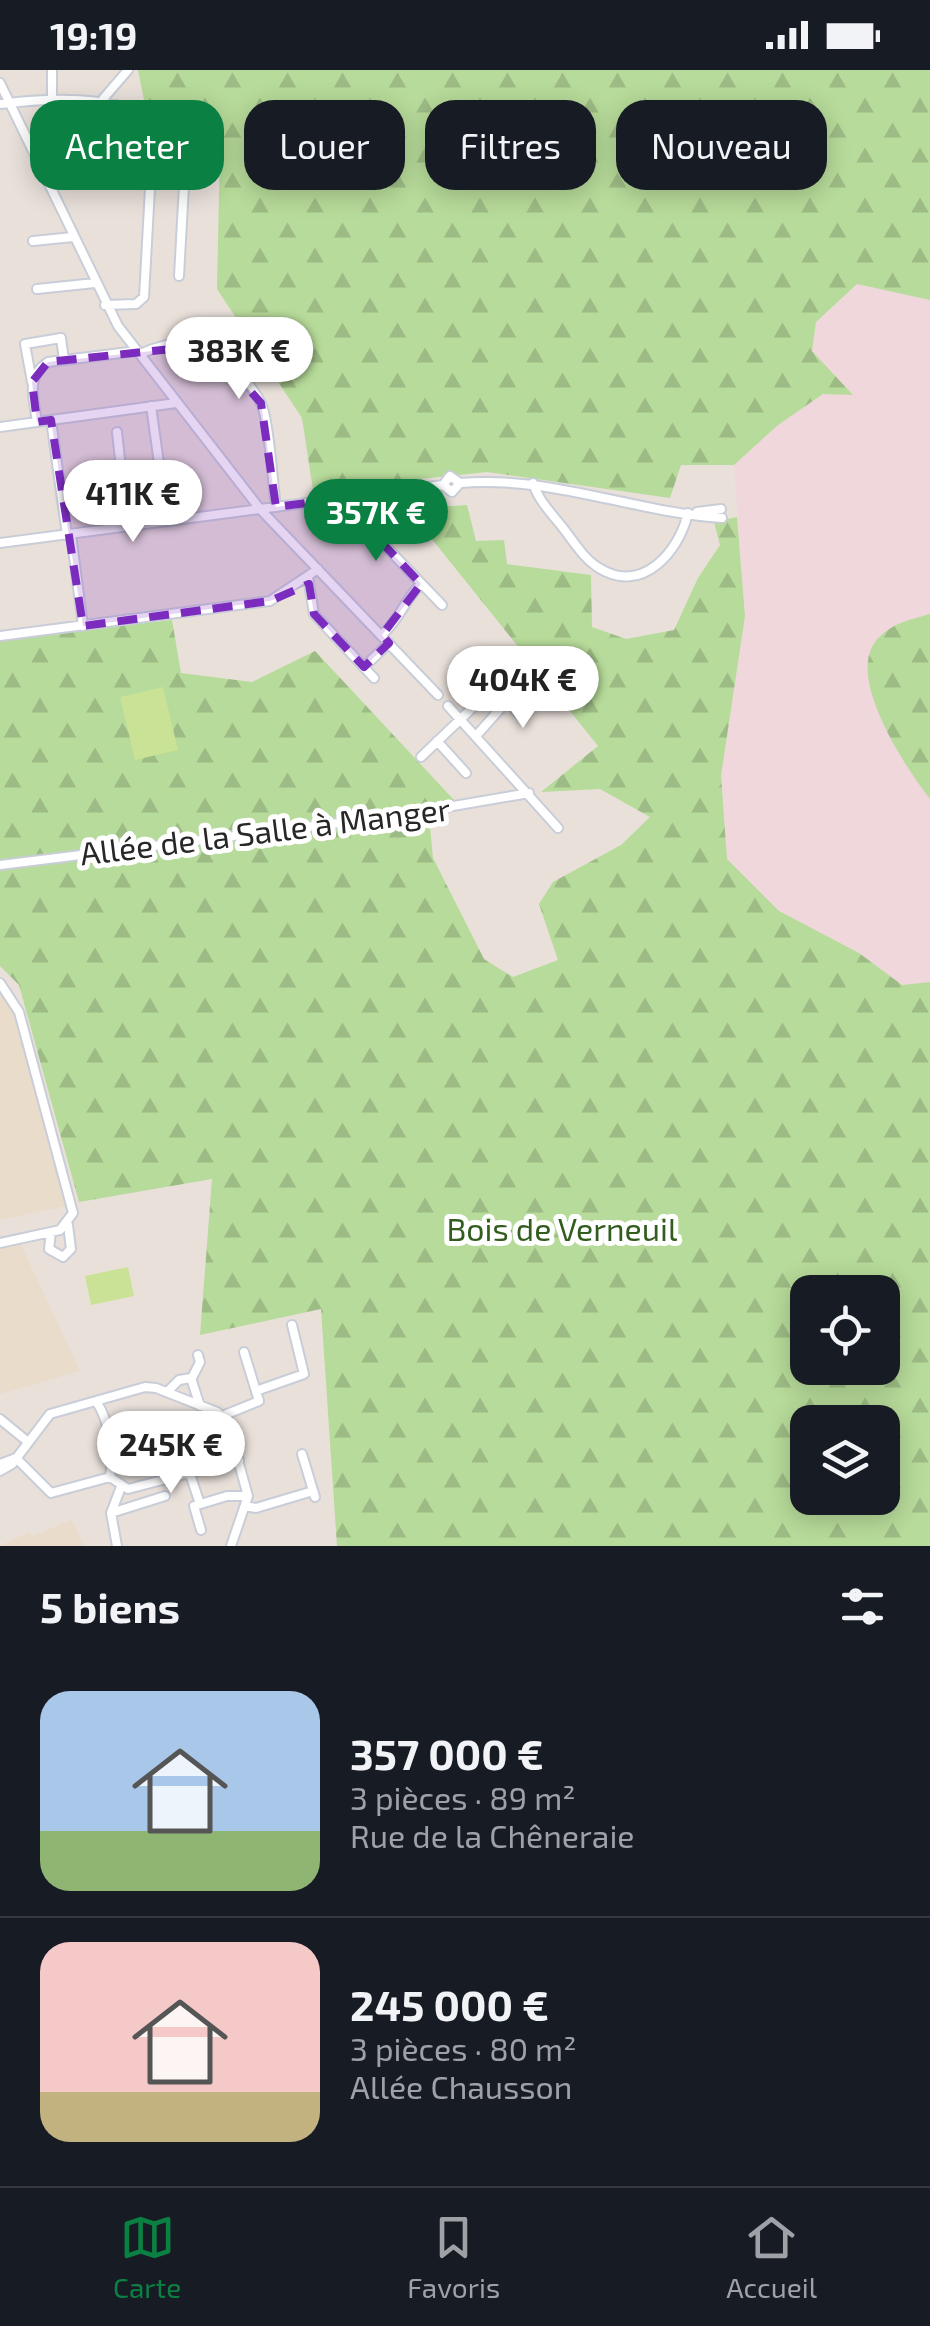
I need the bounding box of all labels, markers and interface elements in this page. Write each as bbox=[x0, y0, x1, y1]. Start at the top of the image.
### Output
text: 19:19 bbox=[50, 12, 137, 58]
chip: Acheter bbox=[30, 100, 224, 190]
chip: Louer bbox=[244, 100, 405, 190]
chip: Filtres bbox=[425, 100, 596, 190]
chip: Nouveau bbox=[616, 100, 827, 190]
pin: 383K € bbox=[158, 317, 320, 402]
text: 383K € bbox=[187, 330, 291, 368]
pin: 411K € bbox=[52, 460, 214, 545]
text: 411K € bbox=[85, 473, 181, 511]
pin: 357K € bbox=[295, 479, 457, 564]
text: 357K € bbox=[326, 492, 426, 530]
pin: 404K € bbox=[442, 646, 604, 731]
text: 404K € bbox=[469, 659, 577, 697]
street label: Allée de la Salle à Manger bbox=[78, 788, 452, 872]
park label: Bois de Verneuil bbox=[447, 1209, 678, 1247]
map controls bbox=[790, 1275, 900, 1515]
button: locate bbox=[790, 1275, 900, 1385]
button: layers bbox=[790, 1405, 900, 1515]
pin: 245K € bbox=[90, 1411, 252, 1496]
text: 245K € bbox=[119, 1424, 223, 1462]
icon: filters bbox=[835, 1579, 890, 1634]
text: 5 biens bbox=[40, 1581, 180, 1631]
text: 357 000 € bbox=[350, 1728, 544, 1778]
icon: home bbox=[120, 1731, 240, 1851]
text: 3 pièces · 89 m² bbox=[350, 1778, 575, 1816]
text: Rue de la Chêneraie bbox=[350, 1816, 635, 1854]
text: 245 000 € bbox=[350, 1979, 549, 2029]
icon: home bbox=[120, 1982, 240, 2102]
text: 3 pièces · 80 m² bbox=[350, 2029, 576, 2067]
text: Allée Chausson bbox=[350, 2067, 572, 2105]
tab: Carte bbox=[113, 2210, 181, 2304]
tab: Favoris bbox=[407, 2210, 500, 2304]
tab: Accueil bbox=[726, 2210, 817, 2304]

